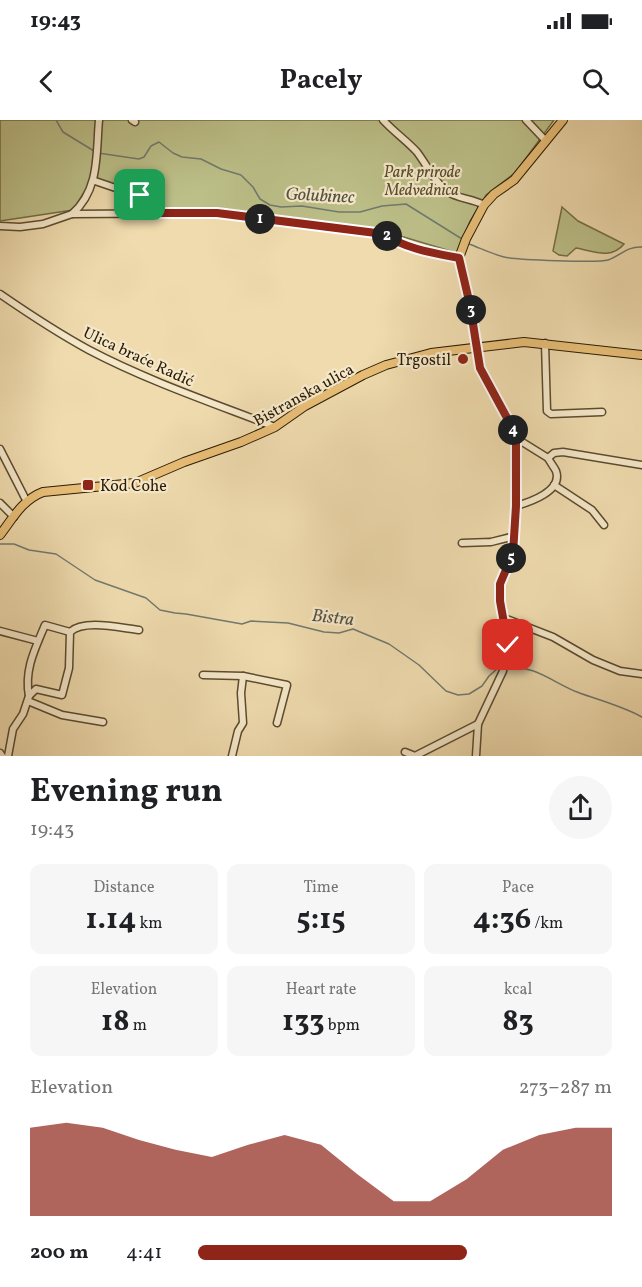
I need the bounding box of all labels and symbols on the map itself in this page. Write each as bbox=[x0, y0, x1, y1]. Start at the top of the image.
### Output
park label: Park prirode Medvednica bbox=[384, 162, 460, 202]
pin bbox=[114, 169, 165, 220]
water label: Golubinec bbox=[285, 182, 356, 211]
pin: 1 bbox=[245, 204, 275, 234]
pin: 2 bbox=[372, 221, 402, 251]
pin: 3 bbox=[456, 295, 486, 325]
street label: Ulica braće Radić bbox=[79, 322, 197, 393]
place label: Trgostil bbox=[397, 350, 451, 372]
marker: Trgostil bbox=[456, 352, 470, 366]
street label: Bistranska ulica bbox=[250, 359, 358, 433]
pin: 4 bbox=[498, 415, 528, 445]
place label: Kod Cohe bbox=[100, 476, 167, 498]
marker: Kod Cohe bbox=[81, 478, 95, 492]
pin: 5 bbox=[496, 543, 526, 573]
water label: Bistra bbox=[310, 604, 355, 633]
pin bbox=[482, 619, 533, 670]

